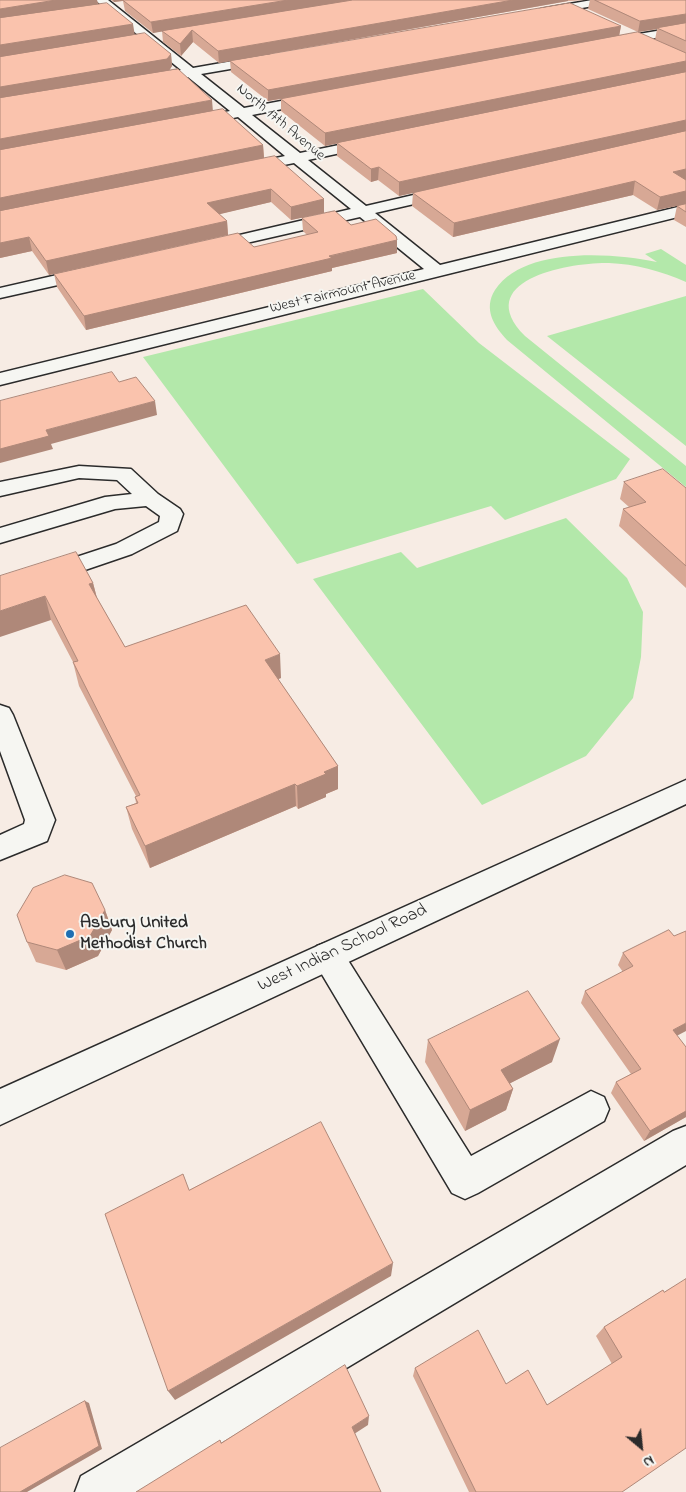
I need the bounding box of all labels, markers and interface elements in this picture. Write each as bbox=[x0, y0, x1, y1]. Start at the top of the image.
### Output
street label: North 17th Avenue bbox=[232, 81, 328, 165]
street label: West Fairmount Avenue bbox=[268, 267, 418, 319]
street label: West Indian School Road bbox=[255, 900, 431, 998]
place label: Asbury United Methodist Church bbox=[80, 913, 207, 956]
marker: Asbury United Methodist Church bbox=[64, 928, 76, 940]
north arrow bbox=[616, 1422, 666, 1472]
text: N bbox=[639, 1449, 657, 1472]

